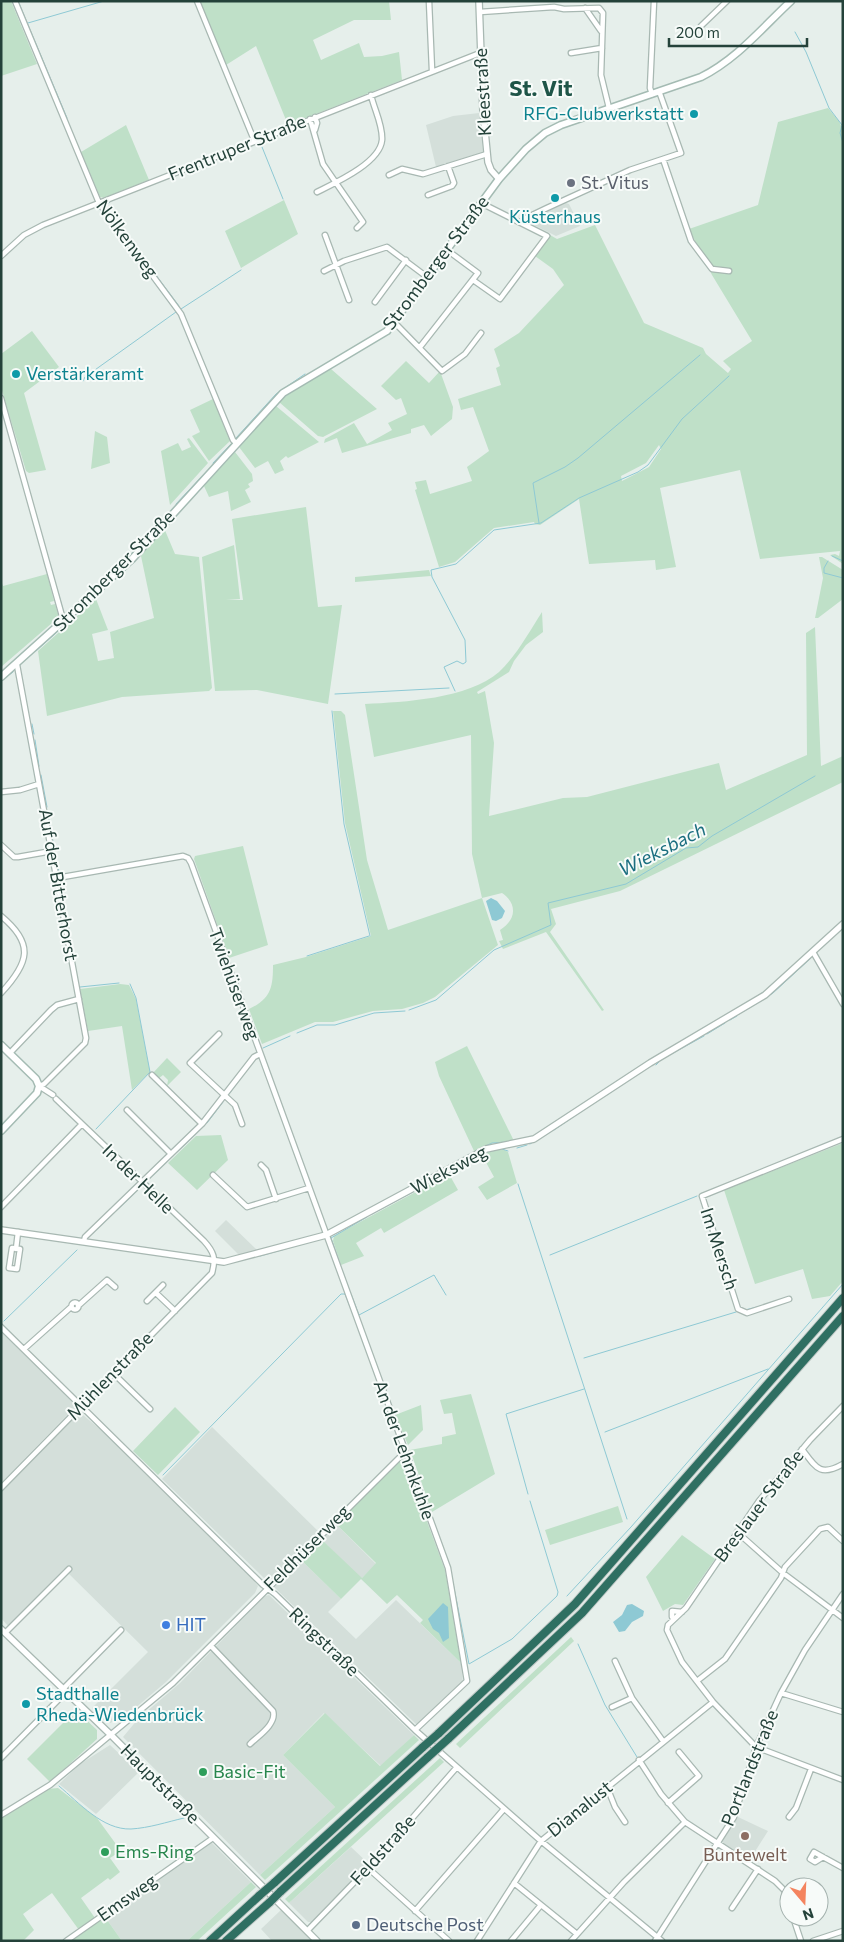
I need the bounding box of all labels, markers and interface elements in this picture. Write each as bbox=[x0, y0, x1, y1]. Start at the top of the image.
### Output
scale bar bbox=[669, 15, 806, 47]
text: 200 m bbox=[676, 23, 720, 41]
street label: Kleestraße bbox=[469, 48, 495, 137]
district label: St. Vit bbox=[509, 74, 573, 101]
place label: RFG-Clubwerkstatt bbox=[523, 102, 684, 124]
marker: RFG-Clubwerkstatt bbox=[688, 108, 700, 120]
street label: Frentruper Straße bbox=[164, 109, 309, 185]
place label: St. Vitus bbox=[581, 171, 649, 193]
marker: St. Vitus bbox=[565, 177, 577, 189]
street label: Stromberger Straße bbox=[377, 191, 493, 334]
marker: Küsterhaus bbox=[549, 192, 561, 204]
street label: Nölkenweg bbox=[92, 195, 164, 282]
place label: Küsterhaus bbox=[509, 205, 601, 227]
place label: Verstärkeramt bbox=[26, 362, 144, 384]
marker: Verstärkeramt bbox=[10, 368, 22, 380]
street label: Stromberger Straße bbox=[48, 505, 179, 636]
street label: Auf der Bitterhorst bbox=[35, 807, 83, 963]
water label: Wieksbach bbox=[614, 817, 709, 880]
street label: Twiehüserweg bbox=[205, 925, 265, 1043]
street label: In der Helle bbox=[98, 1139, 179, 1218]
street label: Wieksweg bbox=[406, 1140, 491, 1198]
street label: Im Mersch bbox=[696, 1205, 744, 1293]
street label: Mühlenstraße bbox=[62, 1327, 157, 1424]
street label: An der Lehmkuhle bbox=[370, 1377, 440, 1522]
street label: Breslauer Straße bbox=[709, 1445, 808, 1566]
street label: Feldhüserweg bbox=[259, 1499, 354, 1595]
street label: Ringstraße bbox=[285, 1602, 364, 1680]
place label: HIT bbox=[176, 1613, 206, 1635]
marker: HIT bbox=[160, 1619, 172, 1631]
place label: Stadthalle Rheda-Wiedenbrück bbox=[36, 1682, 204, 1725]
marker: Stadthalle Rheda-Wiedenbrück bbox=[20, 1698, 32, 1710]
street label: Portlandstraße bbox=[716, 1706, 782, 1829]
street label: Hauptstraße bbox=[116, 1739, 205, 1828]
place label: Basic-Fit bbox=[213, 1760, 286, 1782]
marker: Basic-Fit bbox=[197, 1766, 209, 1778]
street label: Dianalust bbox=[542, 1775, 616, 1841]
street label: Feldstraße bbox=[345, 1810, 419, 1889]
marker: Buntewelt bbox=[739, 1830, 751, 1842]
place label: Ems-Ring bbox=[115, 1840, 194, 1862]
place label: Buntewelt bbox=[703, 1843, 787, 1865]
marker: Ems-Ring bbox=[99, 1846, 111, 1858]
street label: Emsweg bbox=[92, 1869, 161, 1926]
north arrow bbox=[779, 1877, 829, 1927]
text: N bbox=[801, 1905, 816, 1925]
place label: Deutsche Post bbox=[366, 1913, 484, 1935]
marker: Deutsche Post bbox=[350, 1919, 362, 1931]

